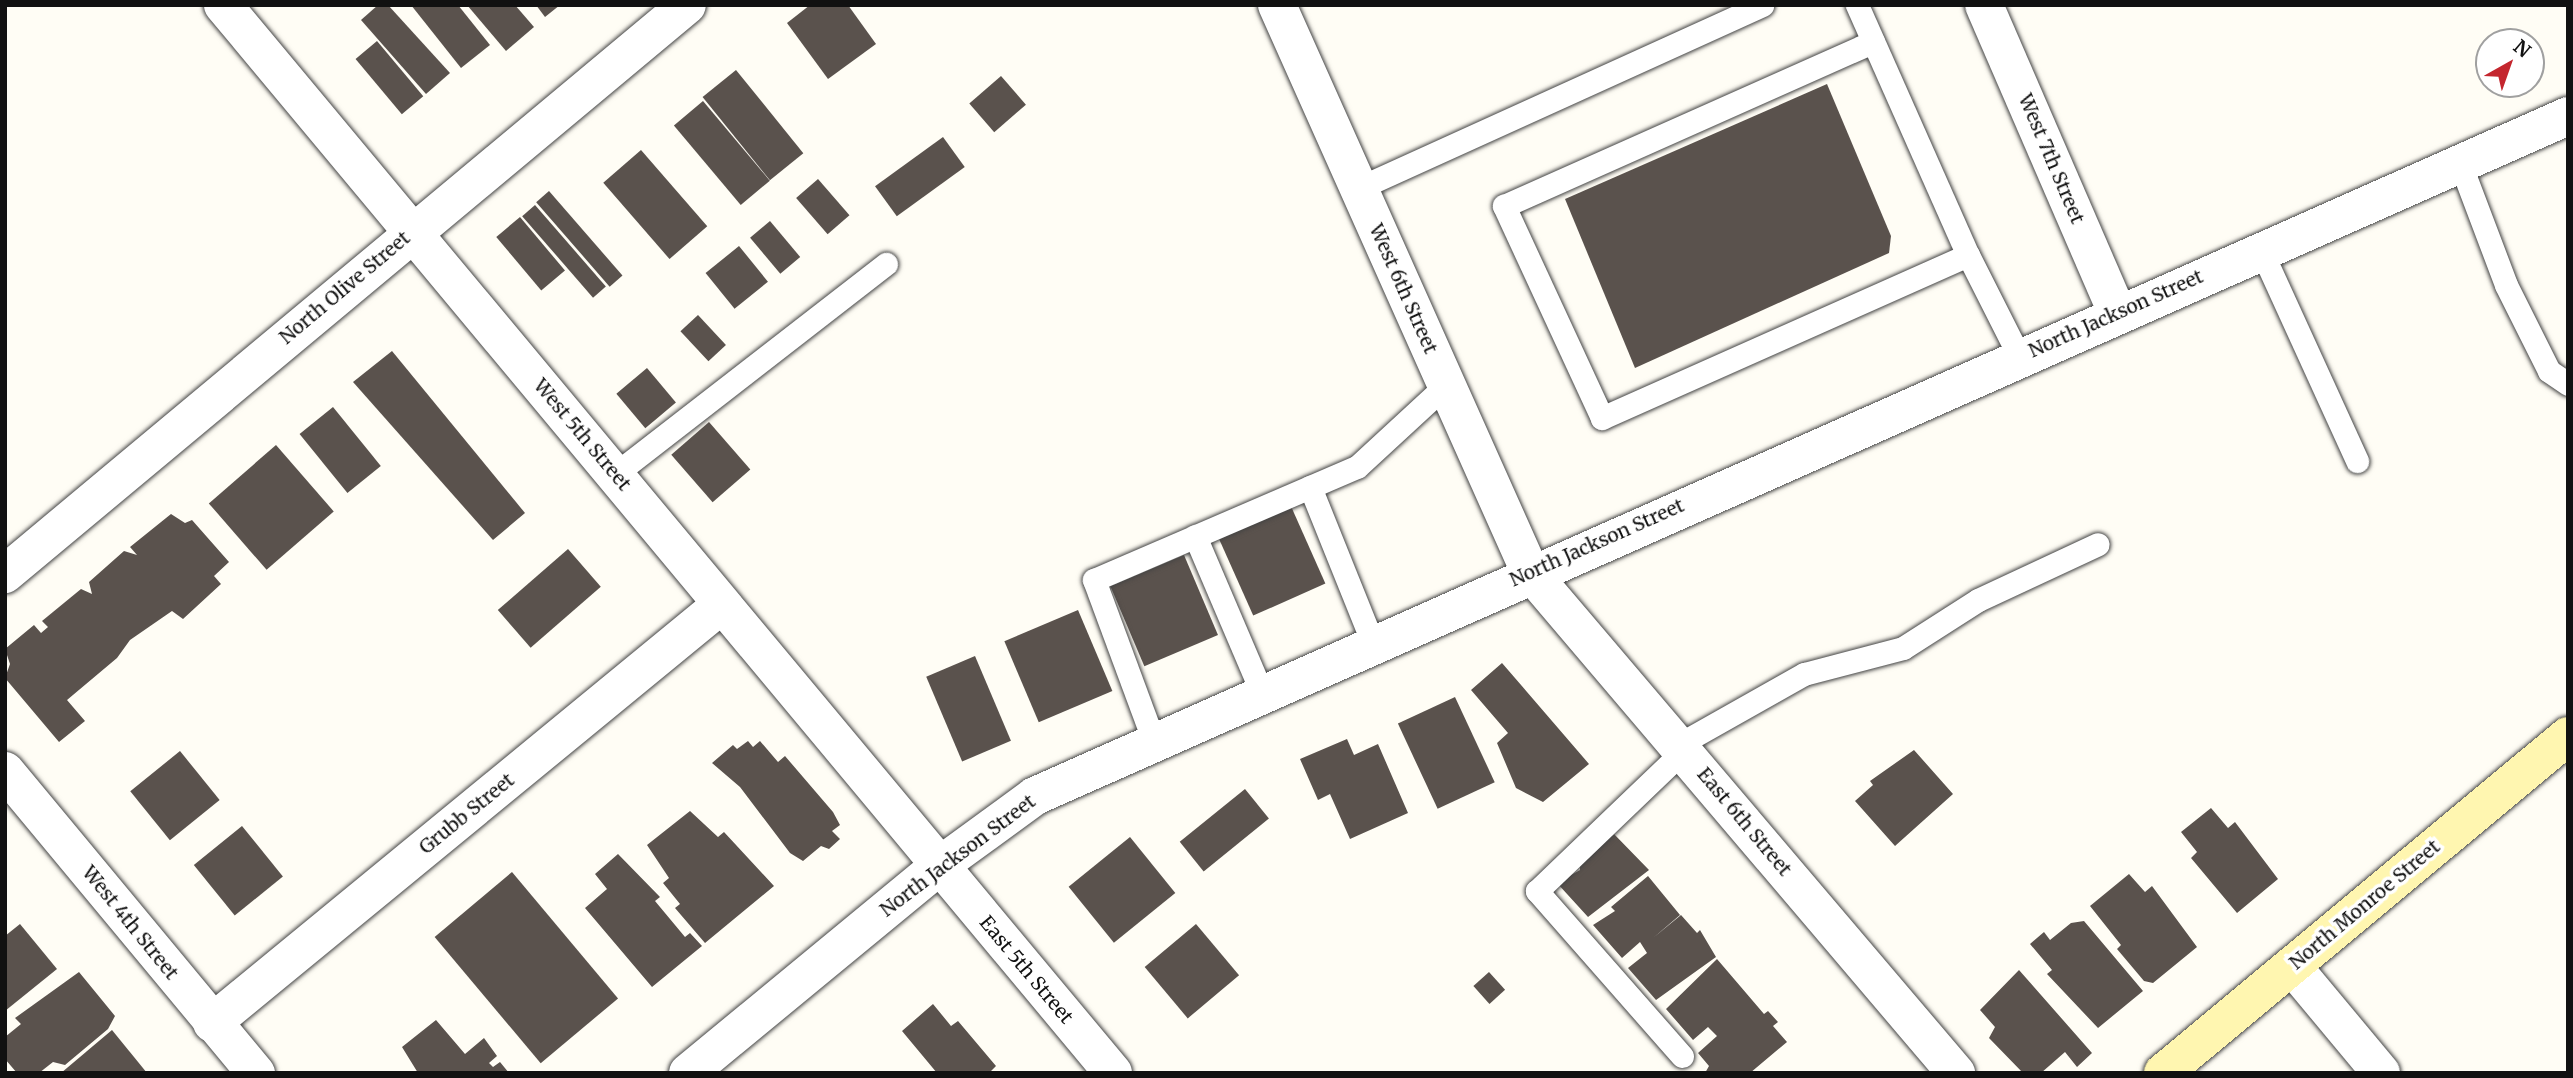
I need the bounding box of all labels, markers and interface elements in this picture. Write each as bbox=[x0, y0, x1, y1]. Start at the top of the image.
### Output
north arrow bbox=[2475, 28, 2545, 98]
text: N bbox=[2509, 34, 2536, 62]
street label: West 7th Street bbox=[2013, 91, 2089, 227]
street label: West 6th Street bbox=[1364, 221, 1442, 357]
street label: North Olive Street bbox=[275, 227, 415, 349]
street label: North Jackson Street bbox=[2025, 265, 2207, 363]
street label: West 5th Street bbox=[529, 375, 635, 495]
street label: North Jackson Street bbox=[1506, 494, 1688, 592]
street label: East 6th Street bbox=[1692, 763, 1796, 881]
street label: Grubb Street bbox=[415, 769, 519, 859]
street label: North Jackson Street bbox=[876, 790, 1040, 922]
street label: North Monroe Street bbox=[2285, 835, 2445, 975]
street label: West 4th Street bbox=[77, 862, 183, 984]
street label: East 5th Street bbox=[974, 912, 1078, 1028]

